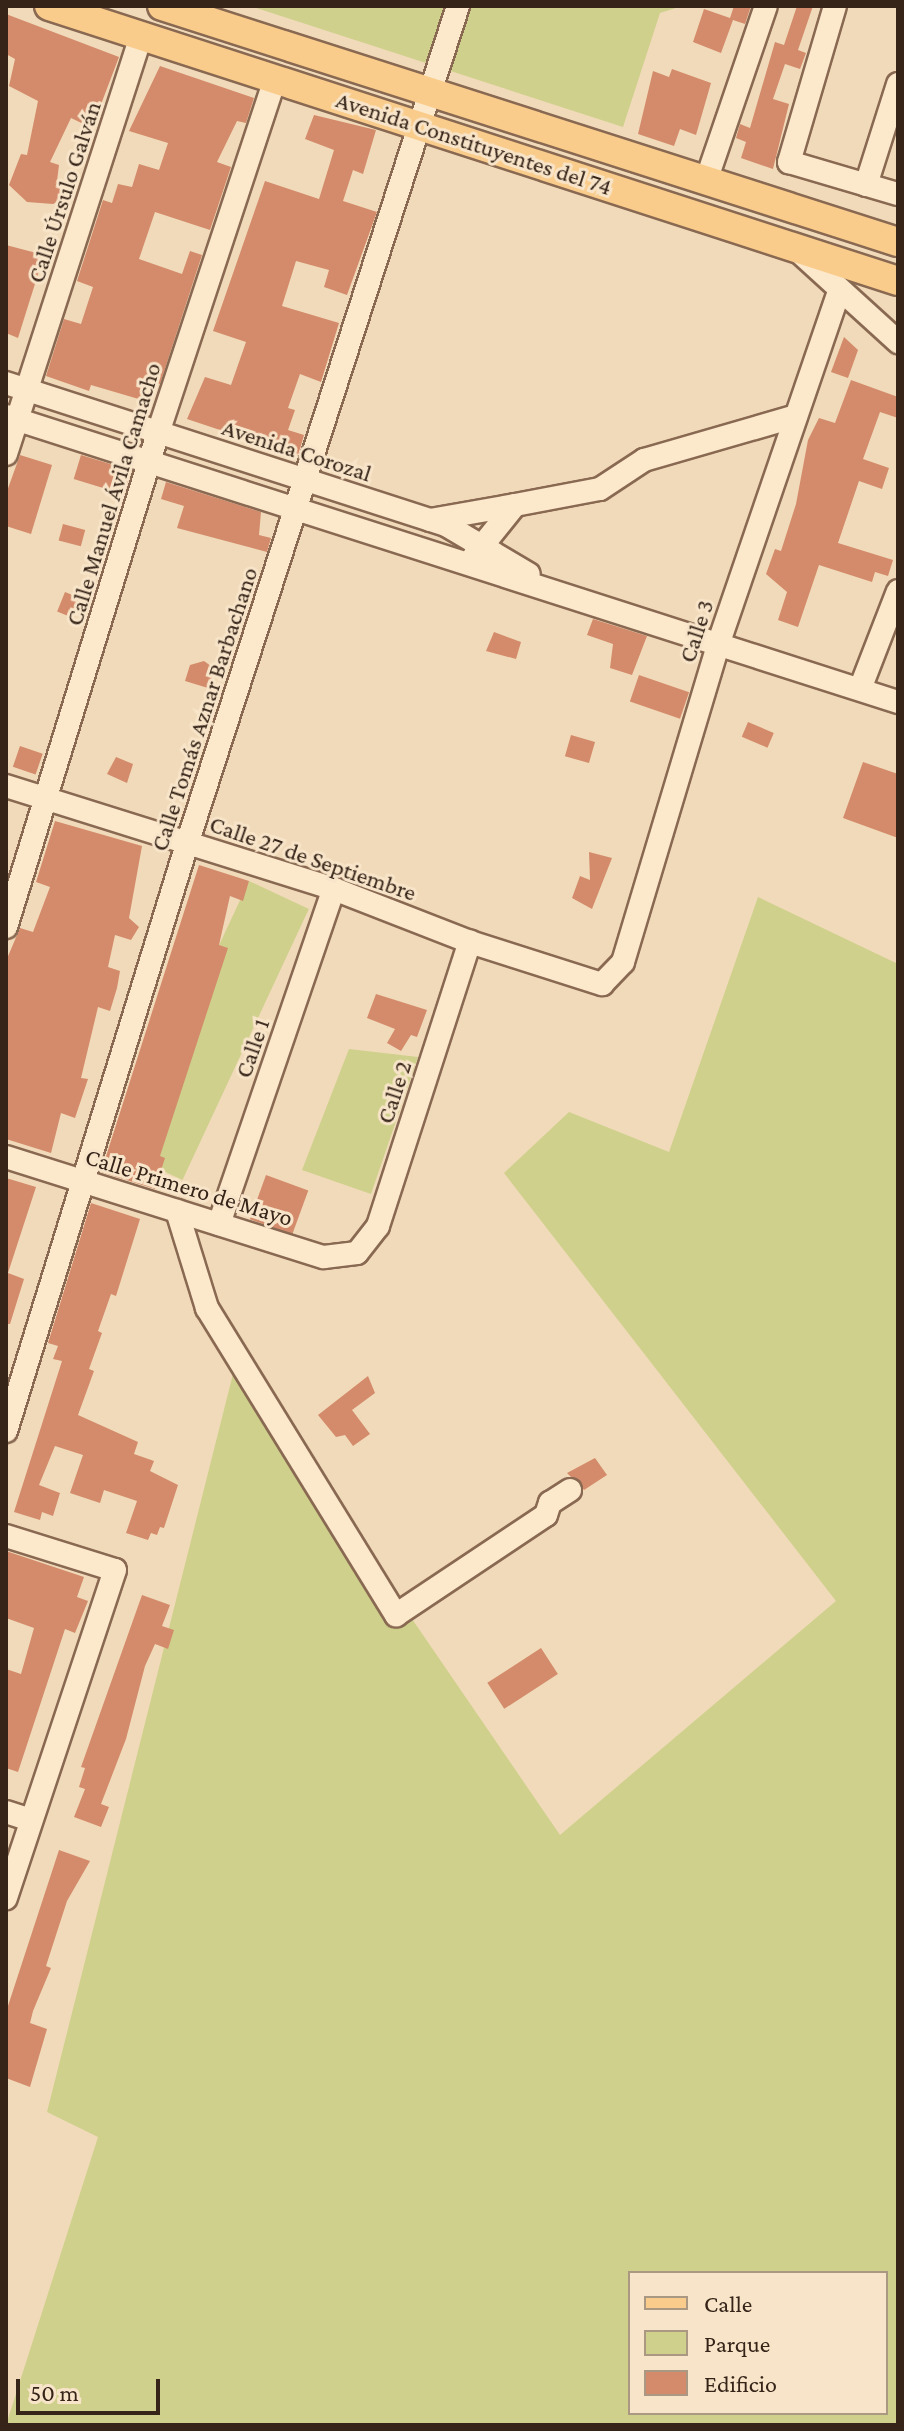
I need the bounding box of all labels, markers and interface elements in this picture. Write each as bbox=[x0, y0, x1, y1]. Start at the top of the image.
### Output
street label: Avenida Constituyentes del 74 bbox=[333, 85, 615, 201]
street label: Calle Úrsulo Galván bbox=[21, 98, 107, 286]
street label: Calle Manuel Ávila Camacho bbox=[59, 359, 167, 629]
street label: Avenida Corozal bbox=[219, 412, 375, 488]
street label: Calle Tomás Aznar Barbachano bbox=[144, 563, 264, 855]
street label: Calle 3 bbox=[672, 596, 720, 666]
street label: Calle 27 de Septiembre bbox=[206, 809, 420, 907]
street label: Calle 1 bbox=[228, 1015, 276, 1081]
street label: Calle 2 bbox=[370, 1057, 418, 1127]
street label: Calle Primero de Mayo bbox=[82, 1142, 296, 1232]
legend bbox=[628, 2271, 888, 2415]
text: Calle bbox=[704, 2290, 752, 2317]
text: Parque bbox=[704, 2330, 770, 2357]
scale bar bbox=[20, 2363, 164, 2413]
text: Edificio bbox=[704, 2370, 777, 2397]
text: 50 m bbox=[30, 2379, 79, 2406]

